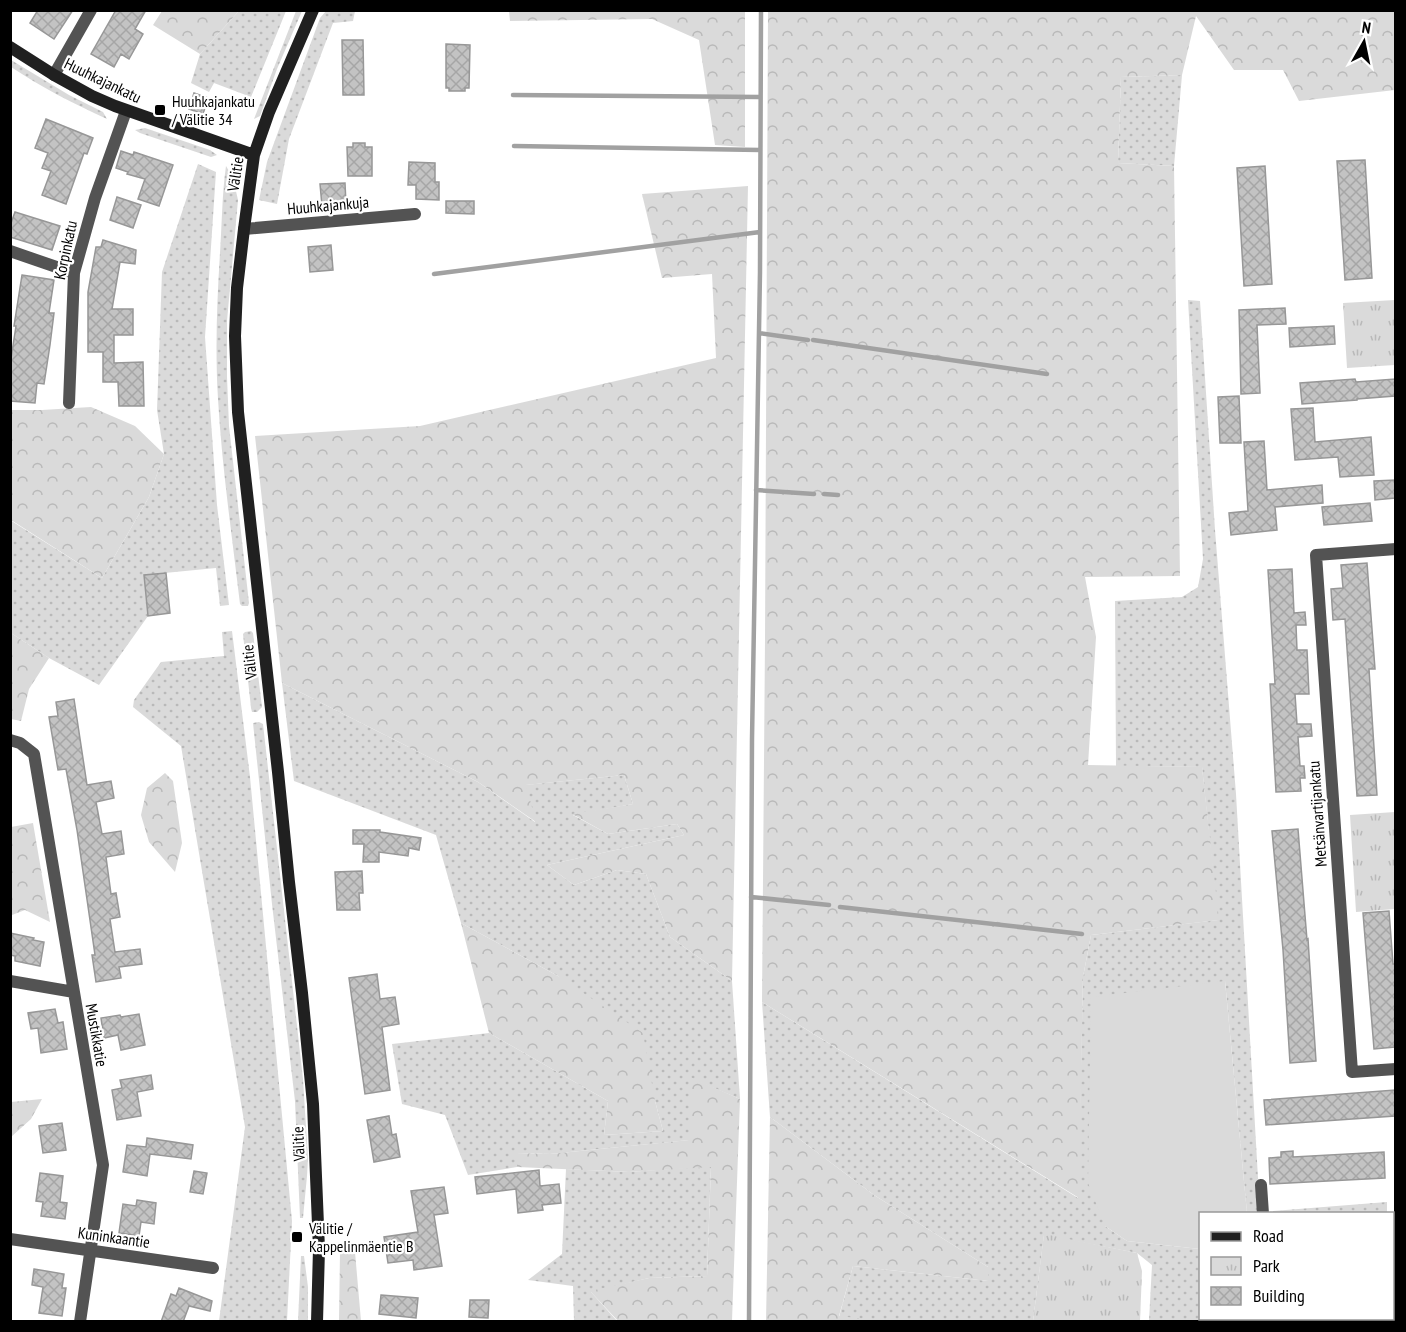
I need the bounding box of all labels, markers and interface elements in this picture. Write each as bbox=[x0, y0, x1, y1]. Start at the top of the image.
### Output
north arrow bbox=[1334, 12, 1394, 72]
text: N bbox=[1361, 17, 1372, 38]
street label: Huuhkajankatu bbox=[61, 53, 145, 107]
place label: Huuhkajankatu / Välitie 34 bbox=[171, 91, 255, 129]
marker: Huuhkajankatu / Välitie 34 bbox=[153, 103, 167, 117]
street label: Välitie bbox=[222, 155, 248, 194]
street label: Huuhkajankuja bbox=[286, 191, 370, 219]
street label: Korpinkatu bbox=[49, 219, 81, 281]
street label: Välitie bbox=[237, 643, 261, 682]
street label: Metsänvartijankatu bbox=[1303, 760, 1331, 868]
street label: Mustikkatie bbox=[82, 1002, 112, 1068]
street label: Välitie bbox=[287, 1126, 309, 1163]
legend bbox=[1199, 1212, 1394, 1320]
place label: Välitie / Kappelinmäentie B bbox=[308, 1218, 414, 1256]
street label: Kuninkaantie bbox=[77, 1222, 151, 1252]
text: Road bbox=[1253, 1224, 1284, 1247]
marker: Välitie / Kappelinmäentie B bbox=[290, 1230, 304, 1244]
text: Park bbox=[1253, 1254, 1280, 1277]
text: Building bbox=[1253, 1284, 1305, 1307]

